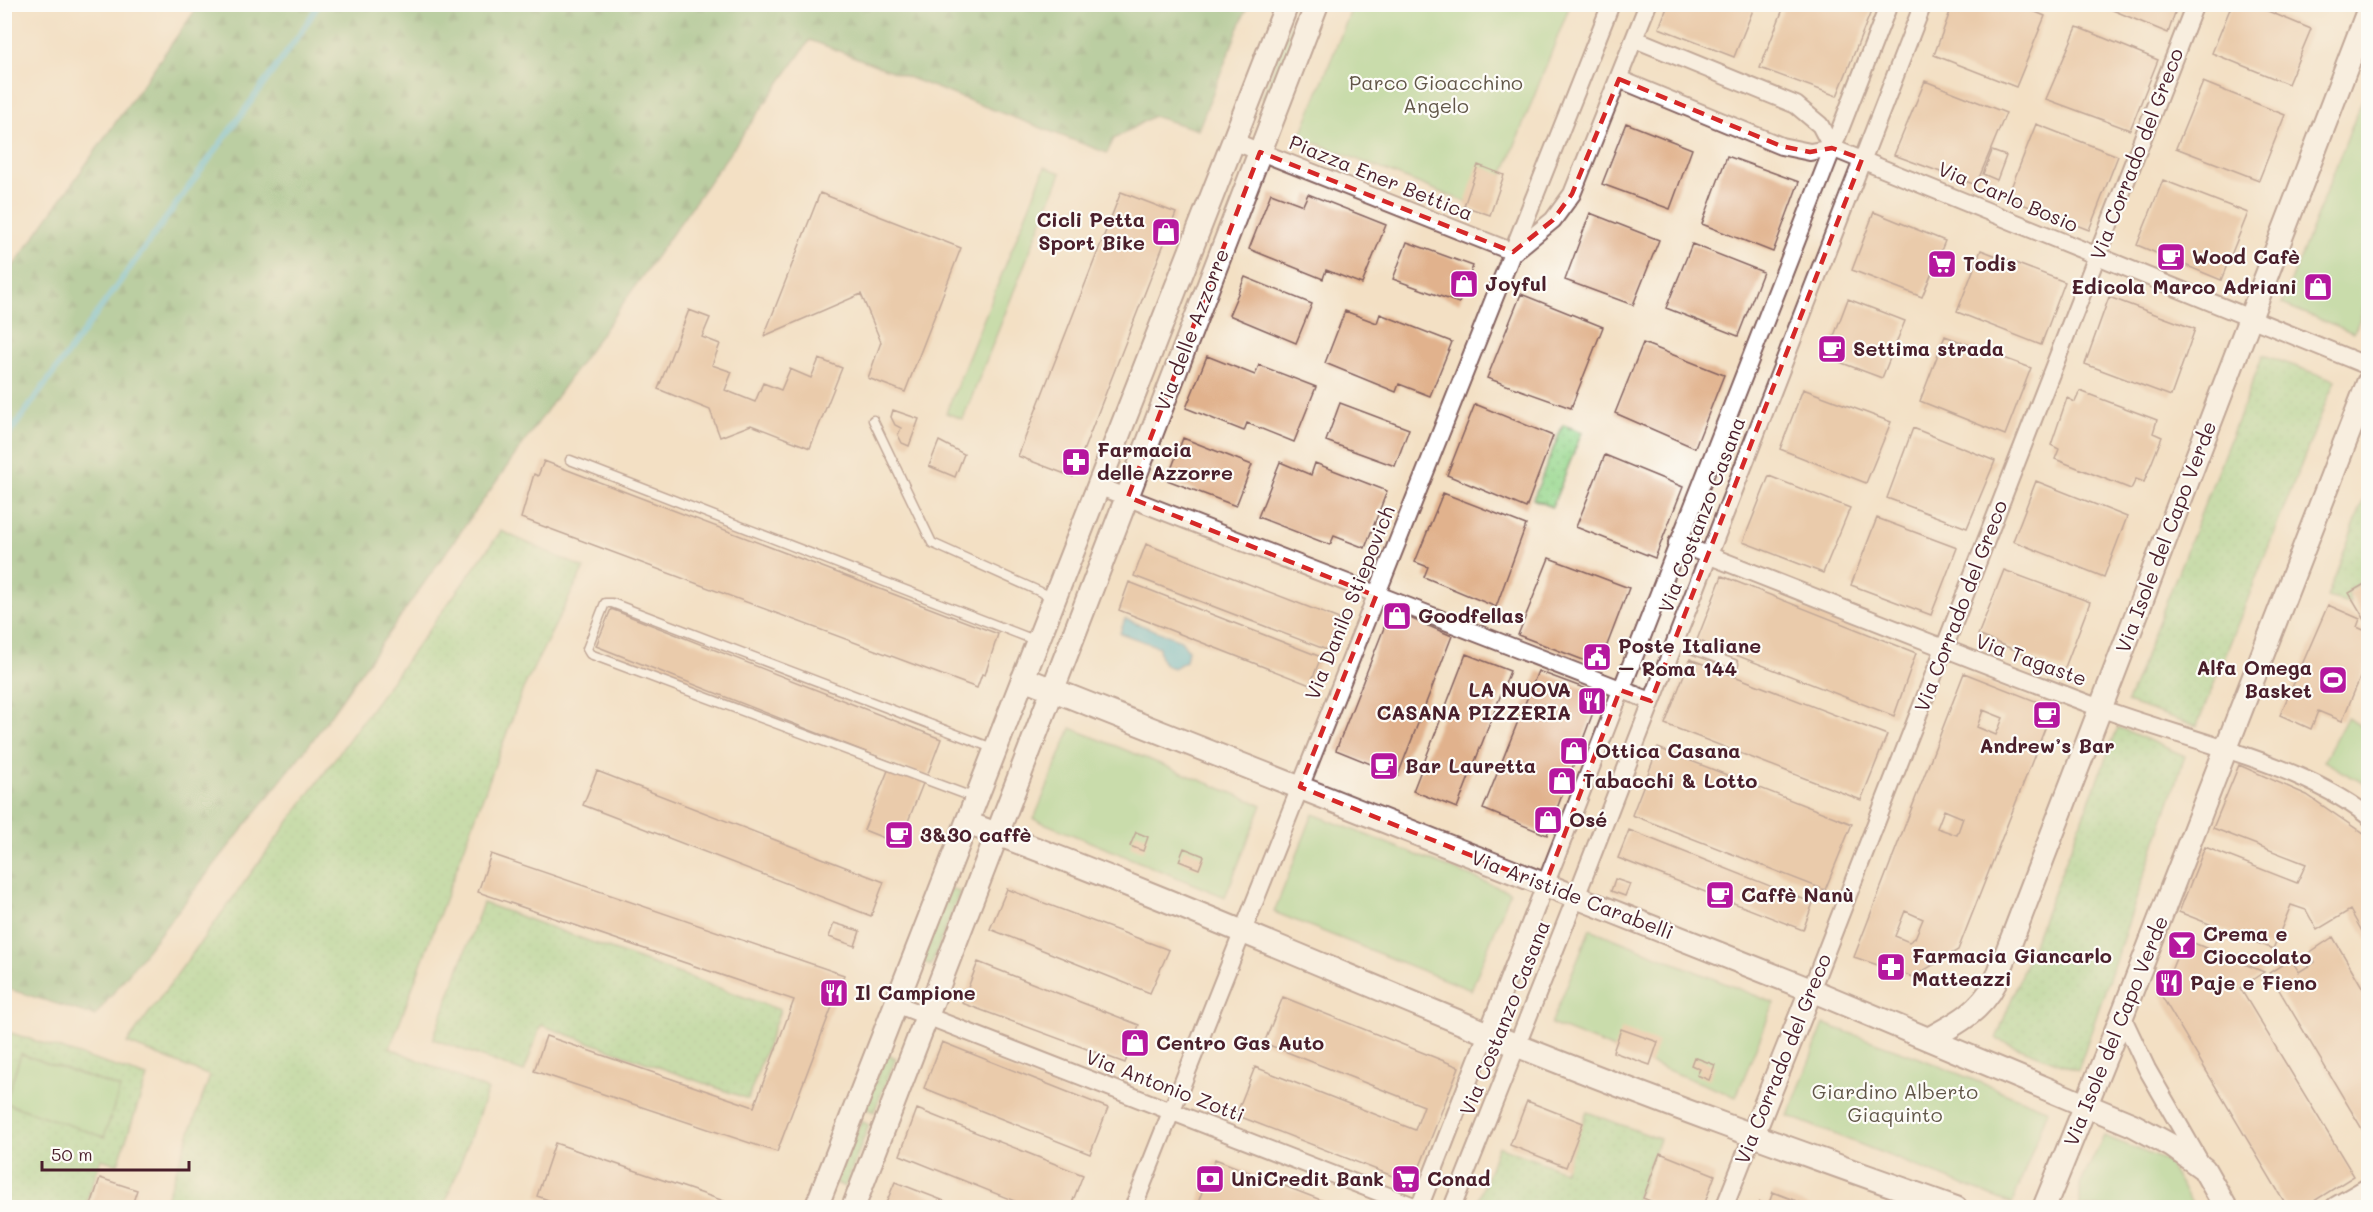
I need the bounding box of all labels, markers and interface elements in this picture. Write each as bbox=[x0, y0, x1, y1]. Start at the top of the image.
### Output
street label: Via Corrado del Greco bbox=[2084, 44, 2189, 263]
park label: Parco Gioacchino Angelo bbox=[1349, 69, 1523, 118]
street label: Piazza Ener Bettica bbox=[1286, 128, 1477, 226]
street label: Via Carlo Bosio bbox=[1934, 155, 2083, 237]
place label: Cicli Petta Sport Bike bbox=[1036, 206, 1145, 255]
shop icon: Cicli Petta Sport Bike bbox=[1150, 216, 1182, 248]
cafe icon: Wood Cafè bbox=[2155, 241, 2187, 273]
place label: Wood Cafè bbox=[2192, 243, 2300, 269]
street label: Via delle Azzorre bbox=[1148, 245, 1234, 415]
supermarket icon: Todis bbox=[1926, 248, 1958, 280]
place label: Todis bbox=[1963, 250, 2016, 276]
shop icon: Joyful bbox=[1448, 268, 1480, 300]
place label: Joyful bbox=[1485, 270, 1547, 296]
shop icon: Edicola Marco Adriani bbox=[2302, 271, 2334, 303]
place label: Edicola Marco Adriani bbox=[2071, 273, 2297, 299]
cafe icon: Settima strada bbox=[1816, 333, 1848, 365]
place label: Settima strada bbox=[1853, 335, 2004, 361]
street label: Via Costanzo Casana bbox=[1652, 413, 1750, 616]
street label: Via Isole del Capo Verde bbox=[2109, 417, 2221, 656]
place label: Farmacia delle Azzorre bbox=[1097, 436, 1233, 485]
pharmacy icon: Farmacia delle Azzorre bbox=[1060, 446, 1092, 478]
street label: Via Corrado del Greco bbox=[1908, 496, 2013, 715]
street label: Via Danilo Stiepovich bbox=[1298, 502, 1400, 703]
shop icon: Goodfellas bbox=[1381, 600, 1413, 632]
place label: Goodfellas bbox=[1418, 602, 1524, 628]
street label: Via Tagaste bbox=[1972, 627, 2090, 691]
place label: Poste Italiane – Roma 144 bbox=[1618, 632, 1761, 681]
public building icon: Poste Italiane – Roma 144 bbox=[1581, 641, 1613, 673]
place label: Alfa Omega Basket bbox=[2196, 654, 2312, 703]
sports icon: Alfa Omega Basket bbox=[2317, 664, 2349, 696]
place label: LA NUOVA CASANA PIZZERIA bbox=[1376, 676, 1571, 725]
restaurant icon: LA NUOVA CASANA PIZZERIA bbox=[1576, 685, 1608, 717]
cafe icon: Andrew’s Bar bbox=[2031, 699, 2063, 731]
place label: Andrew’s Bar bbox=[1979, 732, 2115, 758]
shop icon: Ottica Casana bbox=[1558, 735, 1590, 767]
place label: Ottica Casana bbox=[1595, 737, 1740, 763]
cafe icon: Bar Lauretta bbox=[1368, 750, 1400, 782]
place label: Bar Lauretta bbox=[1405, 752, 1536, 778]
shop icon: Tabacchi & Lotto bbox=[1546, 765, 1578, 797]
place label: Tabacchi & Lotto bbox=[1583, 767, 1757, 793]
shop icon: Osé bbox=[1532, 804, 1564, 836]
place label: Osé bbox=[1569, 806, 1607, 832]
cafe icon: 3&30 caffè bbox=[883, 819, 915, 851]
place label: 3&30 caffè bbox=[920, 821, 1032, 847]
street label: Via Aristide Carabelli bbox=[1468, 844, 1677, 945]
cafe icon: Caffè Nanù bbox=[1704, 879, 1736, 911]
place label: Caffè Nanù bbox=[1741, 881, 1854, 907]
street label: Via Isole del Capo Verde bbox=[2057, 912, 2173, 1150]
street label: Via Costanzo Casana bbox=[1453, 916, 1555, 1119]
place label: Crema e Cioccolato bbox=[2203, 920, 2312, 969]
bar icon: Crema e Cioccolato bbox=[2166, 929, 2198, 961]
place label: Farmacia Giancarlo Matteazzi bbox=[1912, 942, 2112, 991]
street label: Via Corrado del Greco bbox=[1728, 949, 1836, 1168]
pharmacy icon: Farmacia Giancarlo Matteazzi bbox=[1875, 951, 1907, 983]
restaurant icon: Paje e Fieno bbox=[2153, 967, 2185, 999]
place label: Paje e Fieno bbox=[2190, 969, 2317, 995]
restaurant icon: Il Campione bbox=[818, 977, 850, 1009]
place label: Il Campione bbox=[855, 979, 976, 1005]
shop icon: Centro Gas Auto bbox=[1119, 1027, 1151, 1059]
place label: Centro Gas Auto bbox=[1156, 1029, 1324, 1055]
street label: Via Antonio Zotti bbox=[1082, 1043, 1248, 1127]
park label: Giardino Alberto Giaquinto bbox=[1812, 1078, 1978, 1127]
scale bar bbox=[42, 1134, 189, 1172]
text: 50 m bbox=[51, 1142, 93, 1166]
bank icon: UniCredit Bank bbox=[1194, 1163, 1226, 1195]
supermarket icon: Conad bbox=[1390, 1163, 1422, 1195]
place label: UniCredit Bank bbox=[1231, 1165, 1384, 1191]
place label: Conad bbox=[1427, 1165, 1491, 1191]

